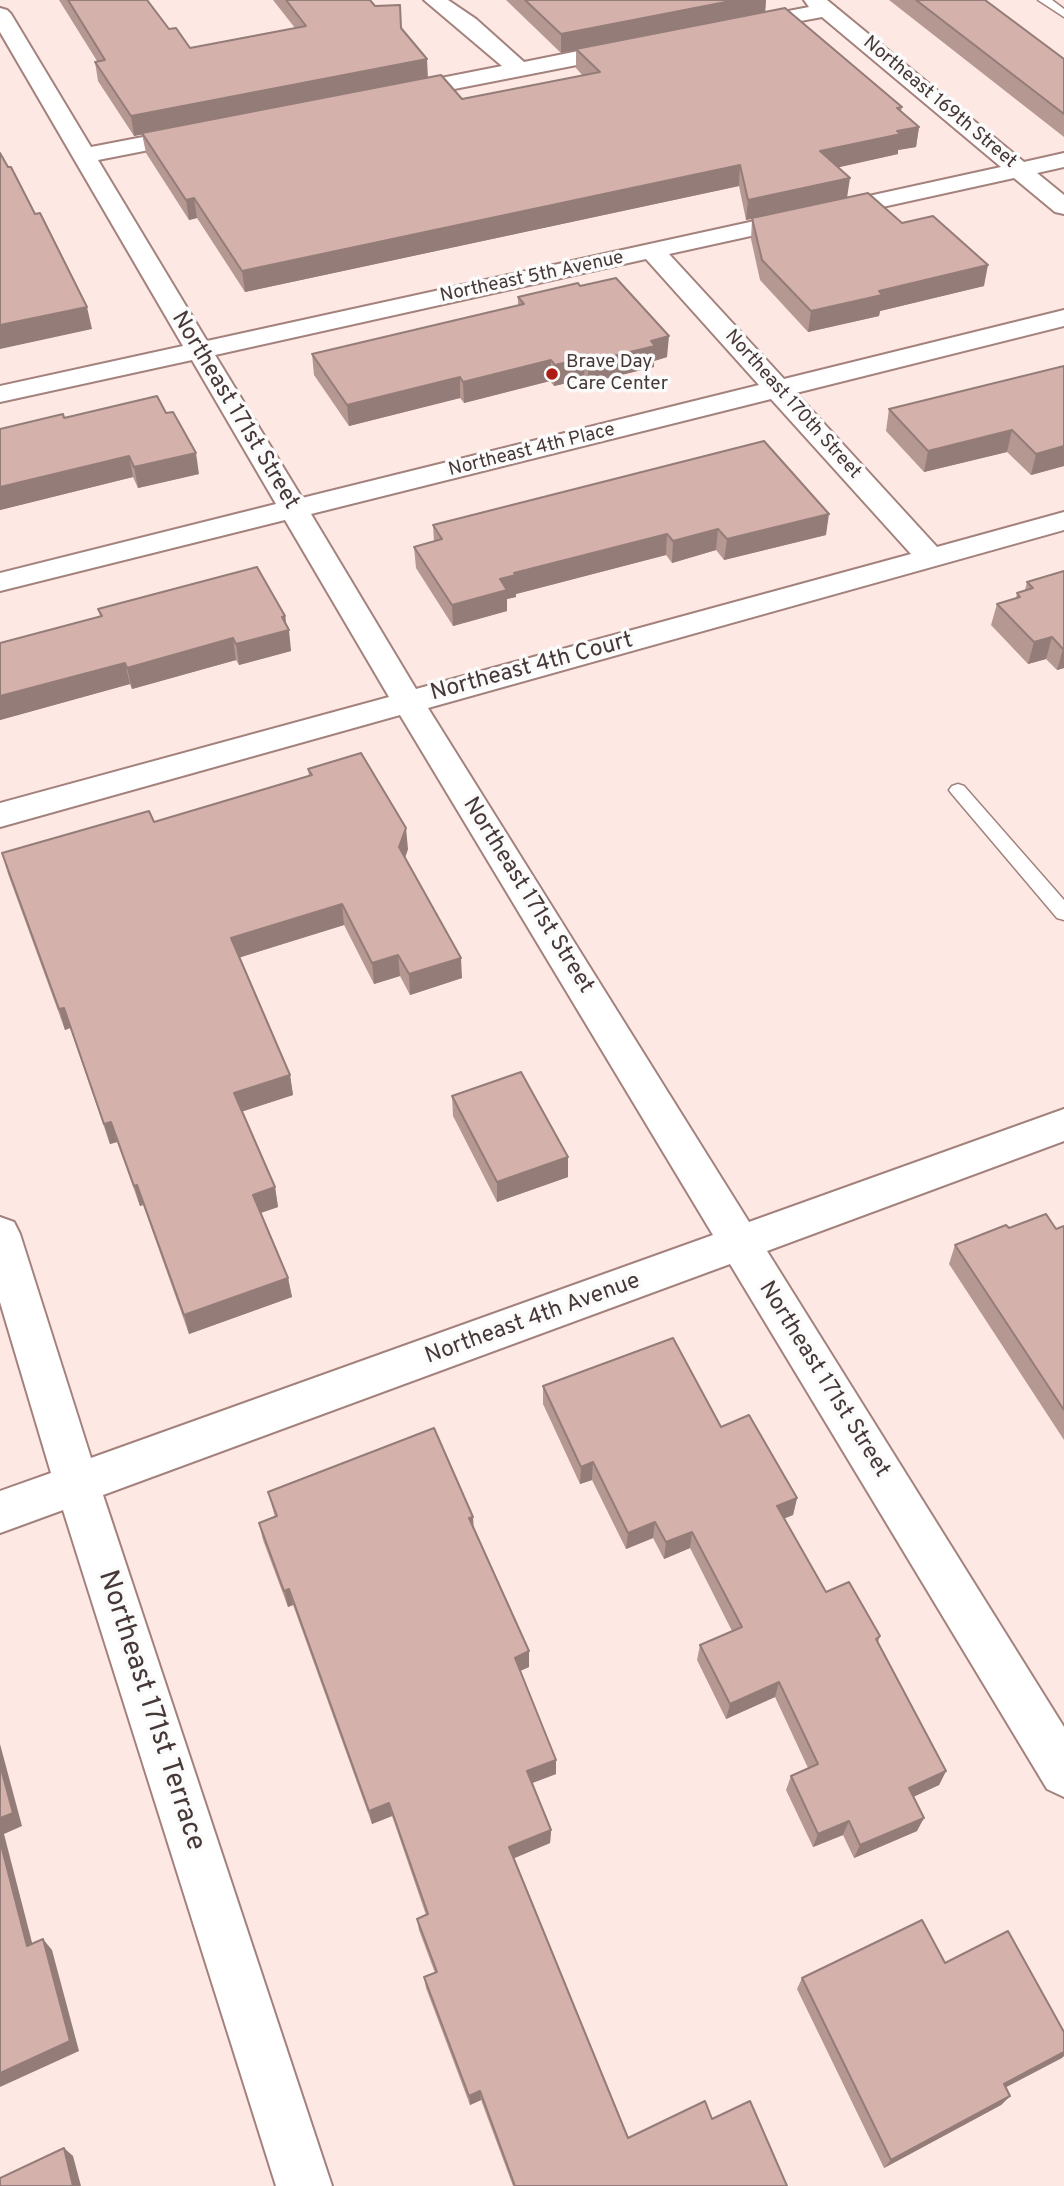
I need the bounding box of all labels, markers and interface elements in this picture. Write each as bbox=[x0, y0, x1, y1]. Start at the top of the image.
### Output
street label: Northeast 169th Street bbox=[858, 32, 1020, 174]
street label: Northeast 5th Avenue bbox=[438, 247, 626, 309]
street label: Northeast 171st Street bbox=[164, 307, 304, 515]
street label: Northeast 170th Street bbox=[719, 326, 865, 484]
place label: Brave Day Care Center bbox=[566, 352, 668, 396]
marker: Brave Day Care Center bbox=[544, 366, 560, 382]
street label: Northeast 4th Place bbox=[446, 419, 618, 483]
street label: Northeast 4th Court bbox=[428, 628, 636, 708]
street label: Northeast 171st Street bbox=[455, 793, 599, 999]
street label: Northeast 4th Avenue bbox=[422, 1268, 644, 1372]
street label: Northeast 171st Street bbox=[751, 1277, 895, 1483]
street label: Northeast 171st Terrace bbox=[89, 1567, 211, 1855]

